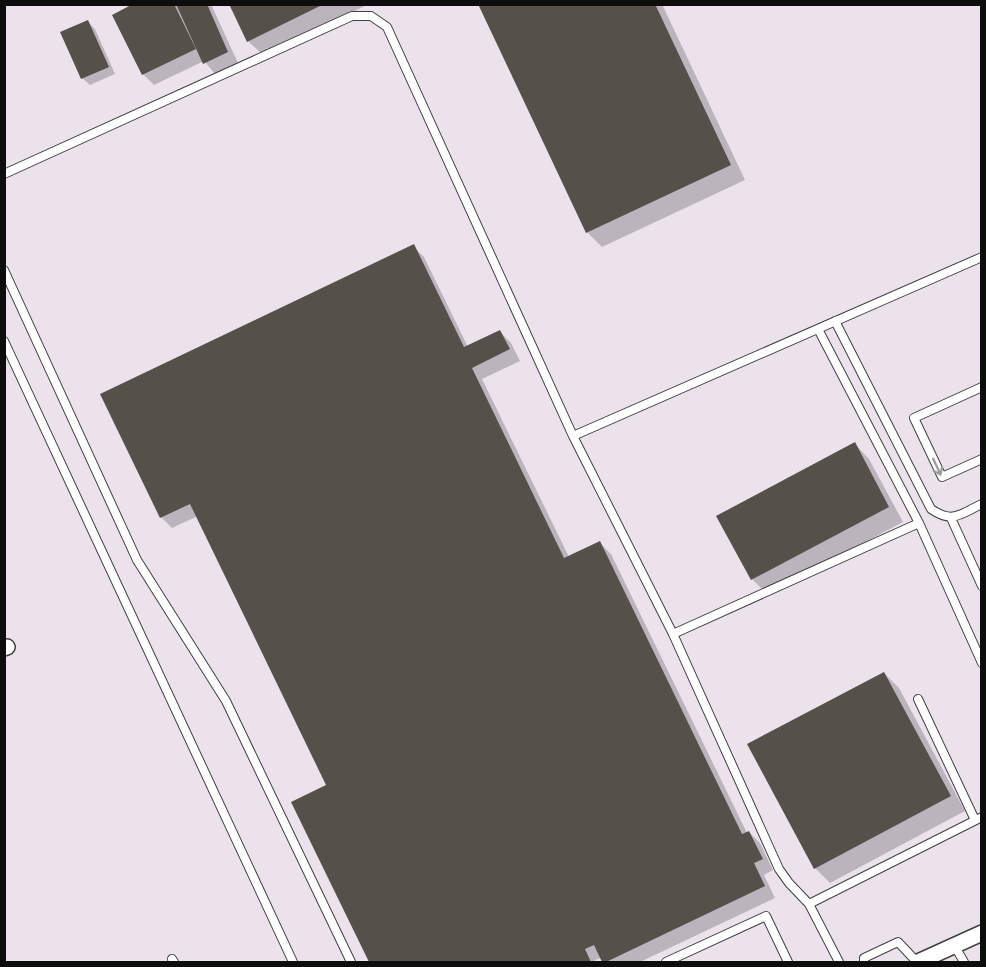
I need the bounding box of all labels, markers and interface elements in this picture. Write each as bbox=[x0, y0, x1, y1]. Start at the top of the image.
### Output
one-way arrow bbox=[932, 458, 944, 476]

